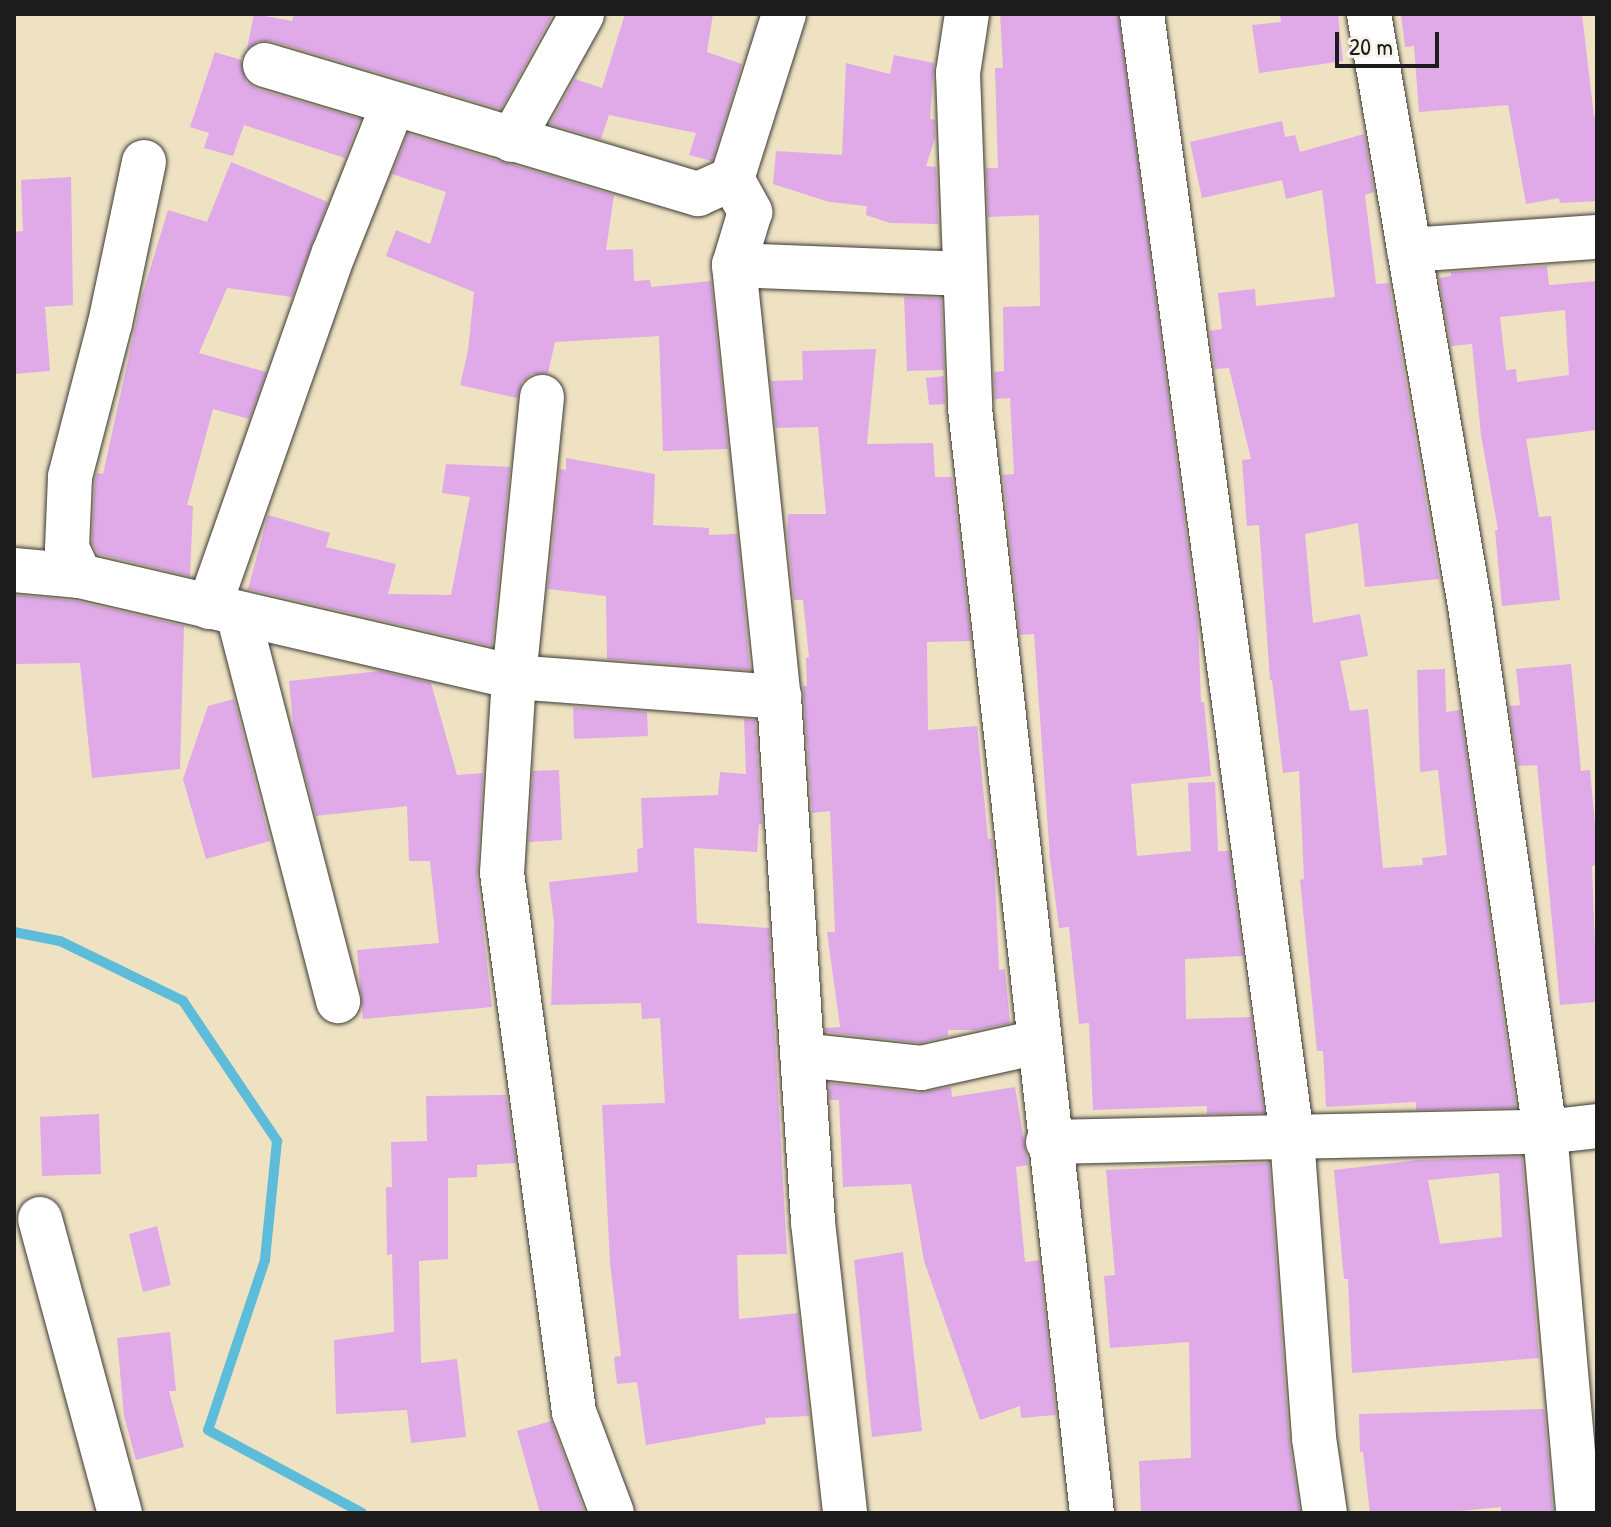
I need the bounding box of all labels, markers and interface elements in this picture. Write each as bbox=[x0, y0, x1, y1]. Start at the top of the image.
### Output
scale bar bbox=[1339, 16, 1443, 66]
text: 20 m bbox=[1349, 30, 1393, 62]

